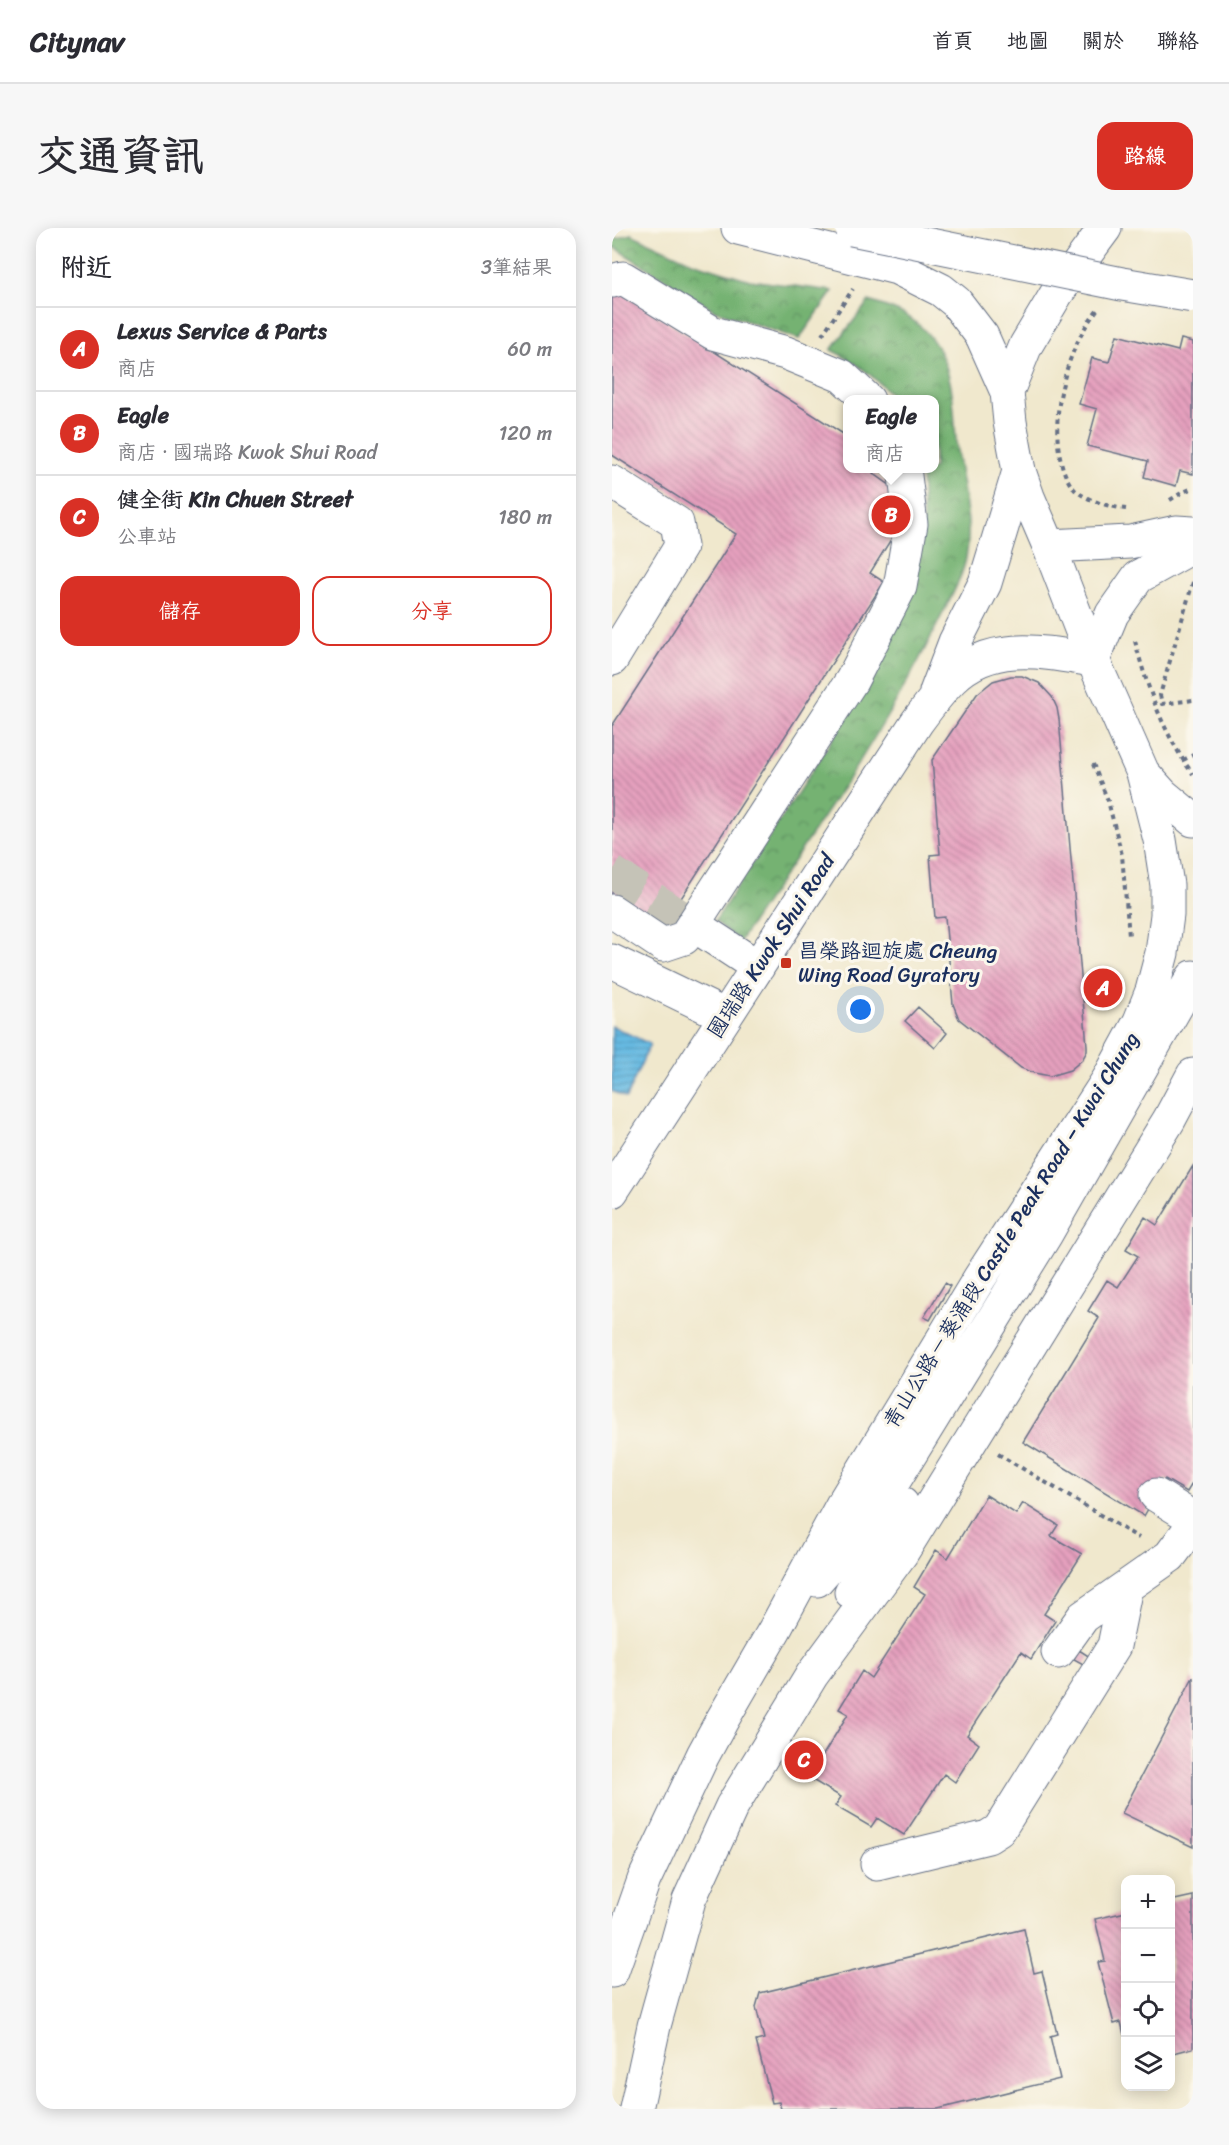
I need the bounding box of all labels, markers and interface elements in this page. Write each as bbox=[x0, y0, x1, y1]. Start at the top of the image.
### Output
text: Citynav bbox=[30, 17, 124, 66]
text: 首頁 bbox=[932, 22, 974, 60]
text: 地圖 bbox=[1007, 22, 1049, 60]
text: 關於 bbox=[1082, 22, 1124, 60]
text: 聯絡 bbox=[1157, 22, 1199, 60]
text: 交通資訊 bbox=[36, 119, 204, 193]
button: 路線 bbox=[1097, 122, 1193, 190]
text: 附近 bbox=[60, 244, 112, 290]
text: 3筆結果 bbox=[481, 250, 552, 285]
text: Lexus Service & Parts bbox=[117, 312, 327, 351]
text: A bbox=[73, 332, 86, 367]
text: 60 m bbox=[507, 332, 552, 367]
text: 商店 bbox=[117, 351, 157, 386]
popup bbox=[843, 395, 939, 473]
text: Eagle bbox=[117, 396, 169, 435]
text: Eagle bbox=[865, 397, 917, 436]
text: B bbox=[73, 416, 86, 451]
text: 120 m bbox=[499, 416, 552, 451]
text: 商店 · 國瑞路 Kwok Shui Road bbox=[117, 435, 377, 470]
text: 商店 bbox=[865, 436, 905, 471]
text: 健全街 Kin Chuen Street bbox=[117, 480, 353, 519]
pin: B bbox=[872, 492, 910, 538]
text: C bbox=[73, 500, 86, 535]
text: 180 m bbox=[498, 500, 552, 535]
text: 公車站 bbox=[117, 519, 177, 554]
button: 儲存 bbox=[60, 576, 300, 646]
button: 分享 bbox=[312, 576, 552, 646]
street label: 國瑞路 Kwok Shui Road bbox=[697, 844, 846, 1046]
place label: 昌榮路迴旋處 Cheung Wing Road Gyratory bbox=[798, 932, 998, 994]
marker: 昌榮路迴旋處 Cheung Wing Road Gyratory bbox=[779, 956, 793, 970]
pin: A bbox=[1084, 966, 1122, 1011]
your location bbox=[846, 995, 875, 1024]
street label: 青山公路－葵涌段 Castle Peak Road – Kwai Chung bbox=[872, 1024, 1150, 1436]
pin: C bbox=[784, 1738, 824, 1783]
map controls bbox=[1121, 1875, 1175, 2091]
button: + bbox=[1121, 1875, 1175, 1929]
button: − bbox=[1121, 1929, 1175, 1983]
button: locate bbox=[1121, 1983, 1175, 2037]
button: layers bbox=[1121, 2037, 1175, 2091]

